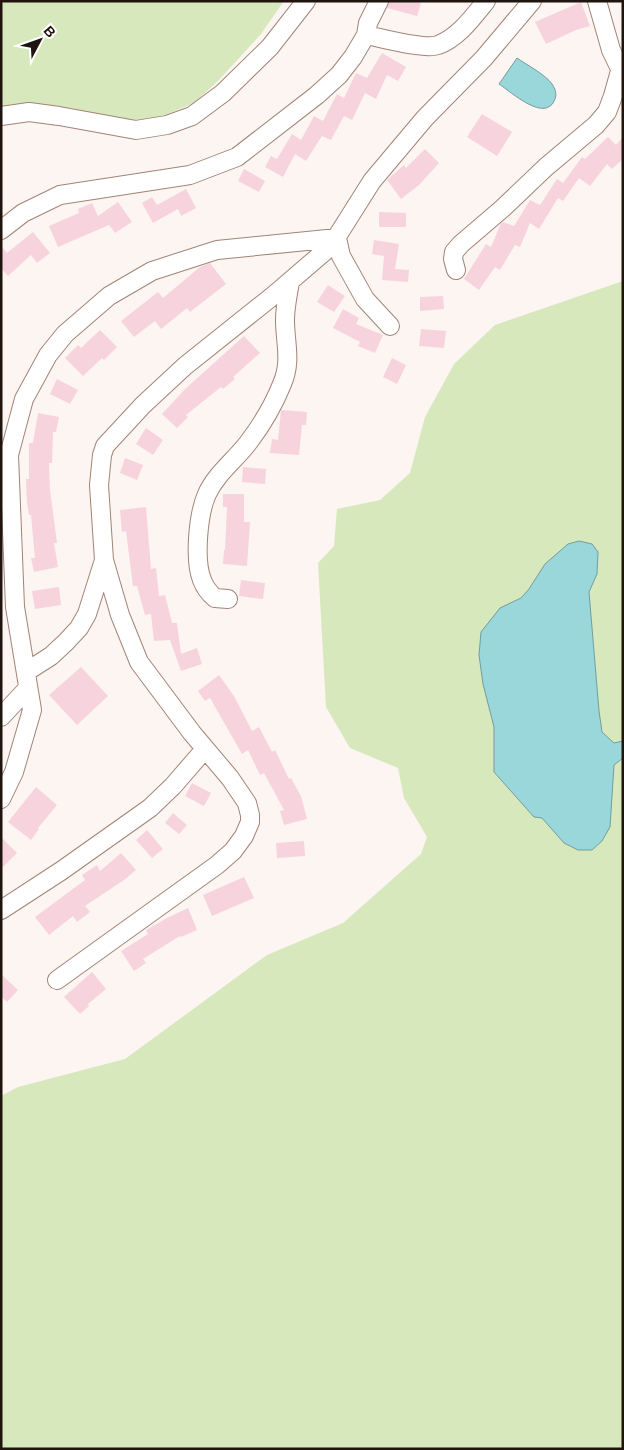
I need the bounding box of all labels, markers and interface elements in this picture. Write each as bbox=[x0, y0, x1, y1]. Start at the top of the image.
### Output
north arrow bbox=[15, 15, 65, 65]
text: B bbox=[40, 22, 59, 41]

